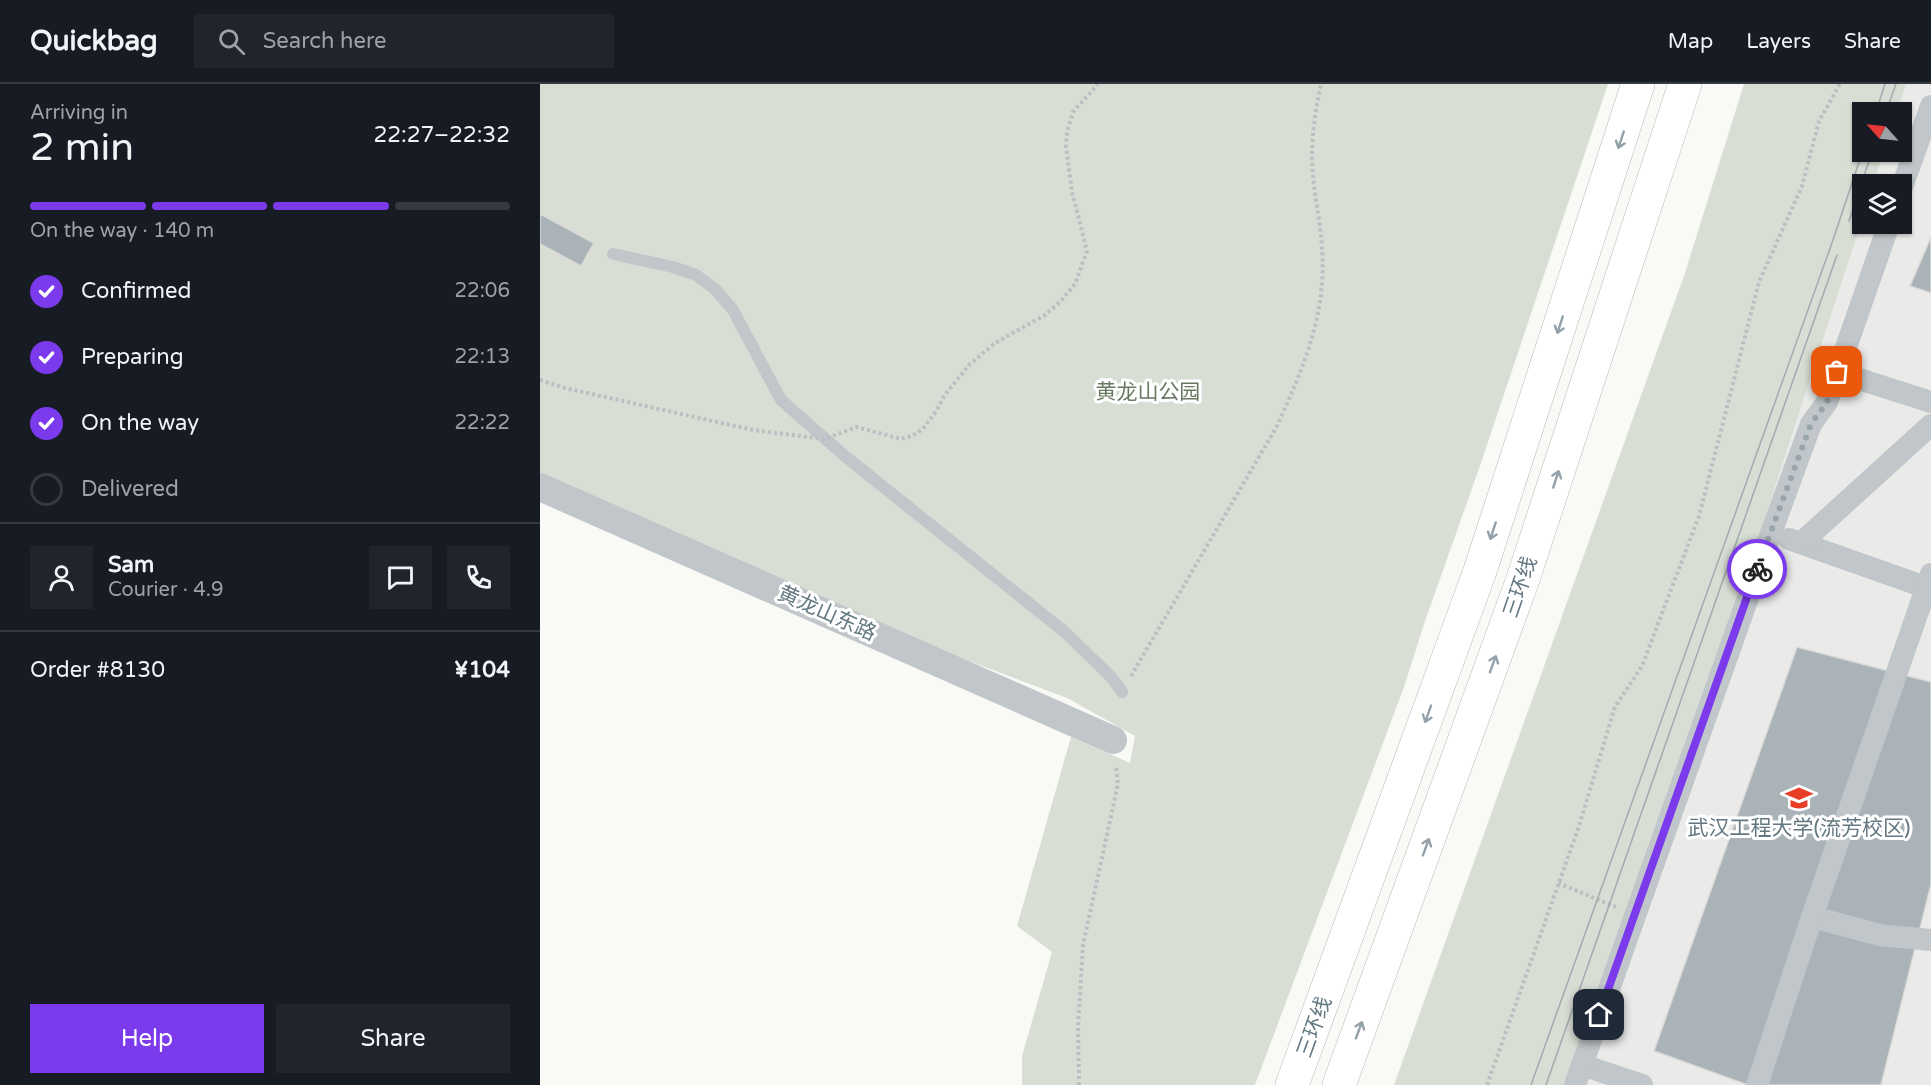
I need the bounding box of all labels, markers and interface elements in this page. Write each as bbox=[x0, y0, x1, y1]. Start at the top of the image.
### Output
search box bbox=[194, 14, 614, 68]
text: Quickbag bbox=[30, 24, 158, 58]
icon: search bbox=[215, 25, 248, 58]
text: Search here bbox=[263, 28, 387, 54]
text: Map bbox=[1668, 29, 1713, 54]
text: Layers bbox=[1746, 29, 1811, 54]
text: Share bbox=[1844, 29, 1901, 54]
text: Arriving in bbox=[30, 101, 128, 125]
north arrow bbox=[1852, 102, 1912, 162]
map controls bbox=[1852, 102, 1912, 234]
text: 22:27–22:32 bbox=[373, 122, 510, 148]
text: 2 min bbox=[30, 124, 134, 171]
one-way arrow bbox=[1615, 130, 1626, 149]
button: layers bbox=[1852, 174, 1912, 234]
text: On the way · 140 m bbox=[30, 219, 214, 243]
icon: check bbox=[30, 275, 63, 308]
text: Confirmed bbox=[81, 278, 191, 304]
text: 22:06 bbox=[455, 279, 510, 303]
one-way arrow bbox=[1554, 315, 1565, 334]
icon: check bbox=[30, 341, 63, 374]
text: Preparing bbox=[81, 344, 184, 370]
text: 22:13 bbox=[455, 345, 510, 369]
pin bbox=[1811, 346, 1862, 397]
icon: bag bbox=[1820, 355, 1853, 388]
park label: 黄龙山公园 bbox=[1096, 380, 1201, 405]
icon: check bbox=[30, 407, 63, 440]
text: On the way bbox=[81, 410, 199, 436]
text: 22:22 bbox=[455, 411, 510, 435]
one-way arrow bbox=[1552, 470, 1563, 489]
text: Delivered bbox=[81, 476, 179, 502]
one-way arrow bbox=[1487, 521, 1498, 540]
courier bbox=[1727, 539, 1787, 599]
button: person bbox=[30, 546, 93, 609]
button: chat bbox=[369, 546, 432, 609]
button: phone bbox=[447, 546, 510, 609]
text: Sam bbox=[108, 552, 154, 578]
street label: 三环线 bbox=[1498, 553, 1543, 621]
icon: bike bbox=[1741, 553, 1774, 586]
text: Courier · 4.9 bbox=[108, 578, 223, 602]
street label: 黄龙山东路 bbox=[774, 581, 880, 646]
one-way arrow bbox=[1488, 655, 1499, 673]
text: Order #8130 bbox=[30, 657, 165, 683]
text: ¥104 bbox=[454, 657, 510, 683]
one-way arrow bbox=[1422, 704, 1433, 723]
school or university icon: 武汉工程大学(流芳校区) bbox=[1784, 783, 1814, 813]
place label: 武汉工程大学(流芳校区) bbox=[1687, 816, 1911, 841]
one-way arrow bbox=[1421, 838, 1432, 857]
pin bbox=[1573, 989, 1624, 1040]
street label: 三环线 bbox=[1292, 993, 1337, 1061]
icon: home bbox=[1582, 998, 1615, 1031]
button: Help bbox=[30, 1004, 264, 1073]
button: Share bbox=[276, 1004, 510, 1073]
one-way arrow bbox=[1355, 1021, 1366, 1040]

